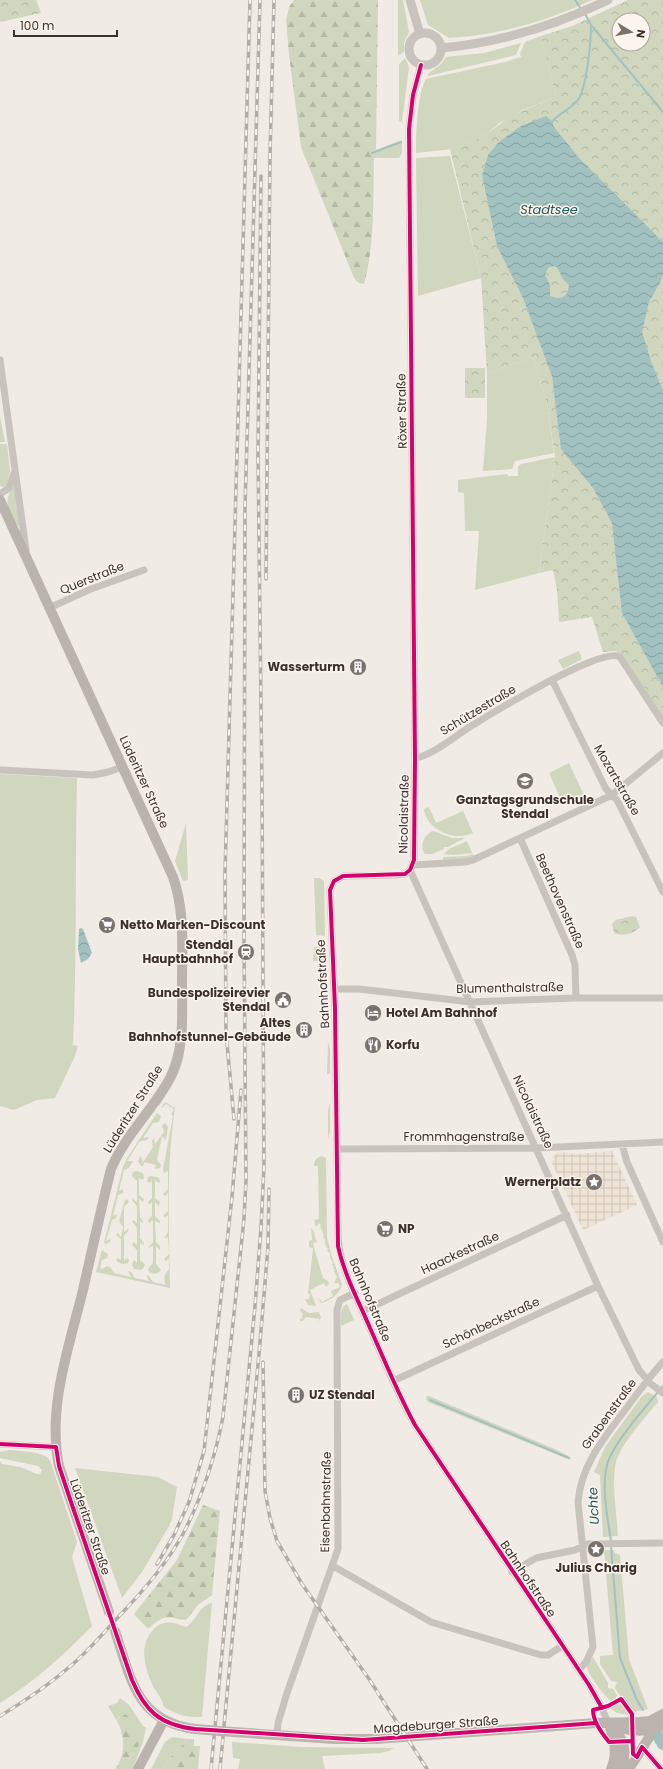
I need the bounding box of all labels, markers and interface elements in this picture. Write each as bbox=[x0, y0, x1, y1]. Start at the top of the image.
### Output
scale bar bbox=[14, 12, 117, 38]
north arrow bbox=[611, 12, 651, 52]
text: 100 m bbox=[20, 17, 54, 34]
text: N bbox=[632, 28, 649, 39]
water label: Stadtsee bbox=[520, 200, 578, 219]
street label: Röxer Straße bbox=[392, 373, 411, 449]
street label: Querstraße bbox=[57, 557, 126, 598]
building icon: Wasserturm bbox=[348, 657, 368, 677]
place label: Wasserturm bbox=[268, 658, 345, 675]
street label: Schützestraße bbox=[437, 680, 519, 739]
street label: Lüderitzer Straße bbox=[116, 733, 173, 831]
street label: Mozartstraße bbox=[590, 741, 645, 818]
school or university icon: Ganztagsgrundschule Stendal bbox=[515, 771, 535, 791]
street label: Nicolaistraße bbox=[394, 774, 413, 854]
place label: Ganztagsgrundschule Stendal bbox=[456, 791, 595, 822]
street label: Beethovenstraße bbox=[532, 850, 589, 951]
supermarket icon: Netto Marken-Discount bbox=[97, 915, 117, 935]
place label: Netto Marken-Discount bbox=[120, 916, 266, 933]
place label: Stendal Hauptbahnhof bbox=[142, 936, 234, 967]
street label: Bahnhofstraße bbox=[312, 939, 333, 1029]
station icon: Stendal Hauptbahnhof bbox=[236, 942, 256, 962]
street label: Blumenthalstraße bbox=[456, 978, 564, 997]
place label: Bundespolizeirevier Stendal bbox=[148, 984, 270, 1015]
public building icon: Bundespolizeirevier Stendal bbox=[273, 990, 293, 1010]
hotel icon: Hotel Am Bahnhof bbox=[363, 1003, 383, 1023]
place label: Hotel Am Bahnhof bbox=[386, 1004, 498, 1021]
place label: Altes Bahnhofstunnel-Gebäude bbox=[129, 1014, 292, 1045]
building icon: Altes Bahnhofstunnel-Gebäude bbox=[294, 1020, 314, 1040]
restaurant icon: Korfu bbox=[363, 1035, 383, 1055]
place label: Korfu bbox=[386, 1036, 420, 1053]
street label: Lüderitzer Straße bbox=[99, 1062, 166, 1156]
street label: Nicolaistraße bbox=[509, 1072, 558, 1151]
street label: Frommhagenstraße bbox=[404, 1128, 524, 1145]
place icon: Wernerplatz bbox=[584, 1172, 604, 1192]
place label: Wernerplatz bbox=[505, 1173, 581, 1190]
supermarket icon: NP bbox=[375, 1219, 395, 1239]
place label: NP bbox=[398, 1220, 415, 1237]
street label: Haackestraße bbox=[418, 1227, 502, 1278]
street label: Bahnhofstraße bbox=[345, 1256, 396, 1344]
street label: Schönbeckstraße bbox=[440, 1293, 542, 1352]
street label: Grabenstraße bbox=[577, 1375, 640, 1453]
building icon: UZ Stendal bbox=[286, 1385, 306, 1405]
place label: UZ Stendal bbox=[309, 1386, 375, 1403]
street label: Eisenbahnstraße bbox=[316, 1451, 335, 1553]
street label: Lüderitzer Straße bbox=[66, 1477, 115, 1577]
water label: Uchte bbox=[583, 1487, 604, 1525]
street label: Bahnhofstraße bbox=[496, 1537, 560, 1620]
place icon: Julius Charig bbox=[586, 1539, 606, 1559]
place label: Julius Charig bbox=[555, 1559, 637, 1576]
street label: Magdeburger Straße bbox=[373, 1712, 499, 1737]

